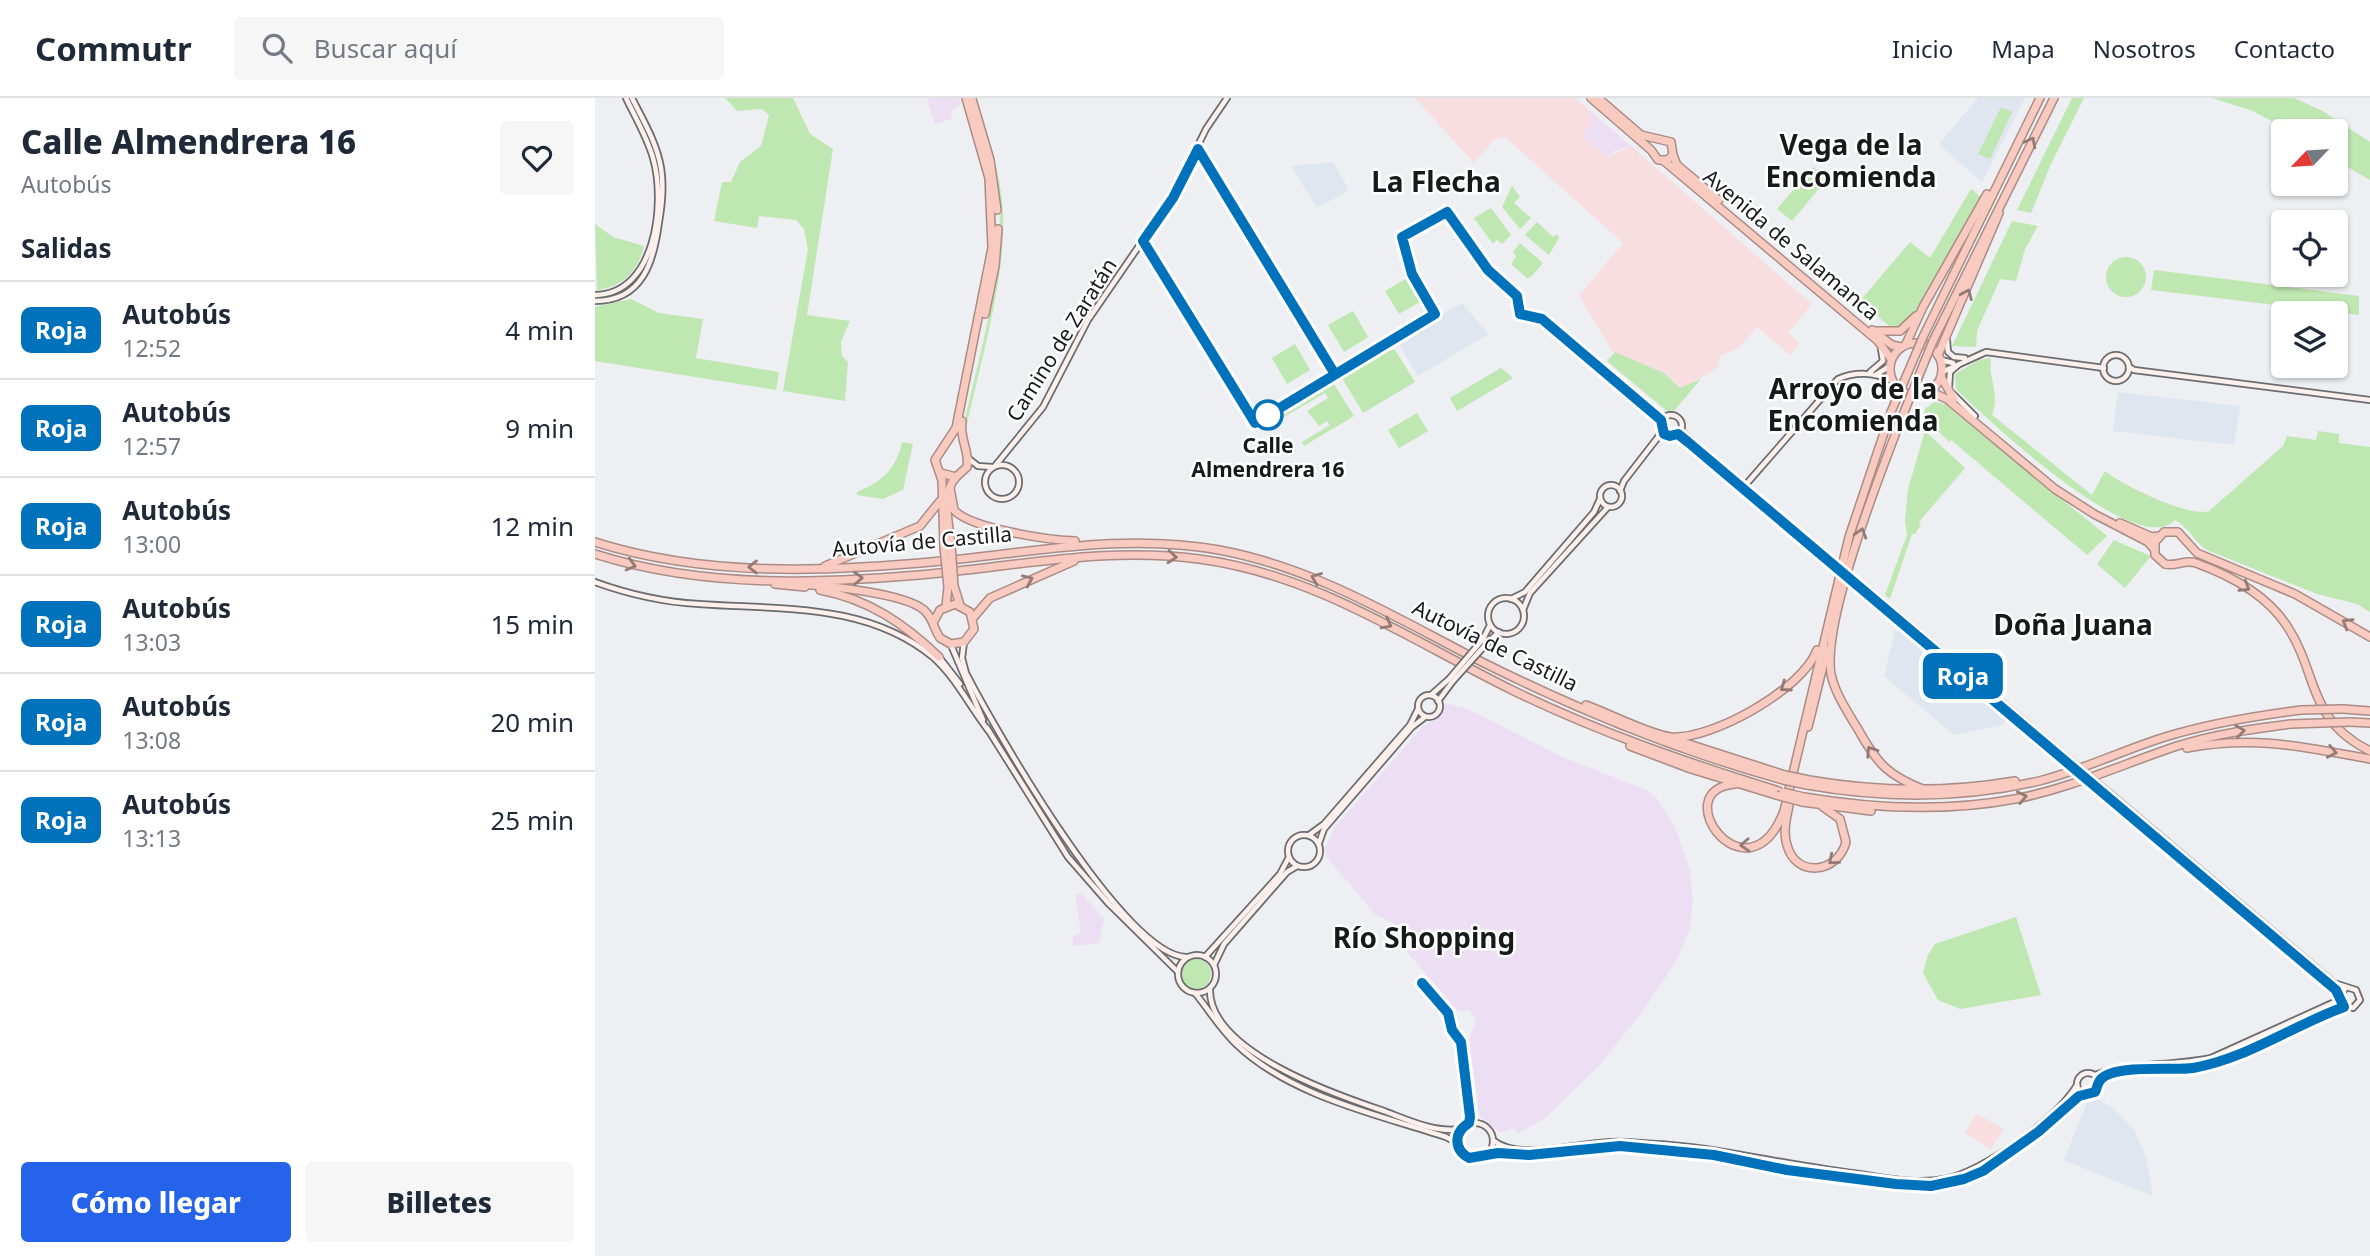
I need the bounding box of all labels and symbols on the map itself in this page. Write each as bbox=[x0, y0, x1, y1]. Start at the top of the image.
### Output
north arrow bbox=[2271, 119, 2349, 196]
district label: Vega de la Encomienda bbox=[1766, 125, 1936, 195]
one-way arrow bbox=[2023, 137, 2037, 149]
district label: La Flecha bbox=[1371, 162, 1501, 200]
street label: Avenida de Salamanca bbox=[1698, 162, 1885, 326]
street label: Camino de Zaratán bbox=[1000, 252, 1123, 426]
one-way arrow bbox=[1958, 288, 1972, 300]
district label: Arroyo de la Encomienda bbox=[1768, 369, 1938, 439]
marker: Calle Almendrera 16 bbox=[1253, 400, 1283, 430]
place label: Calle Almendrera 16 bbox=[1191, 431, 1345, 483]
street label: Autovía de Castilla bbox=[831, 519, 1013, 563]
one-way arrow bbox=[1853, 528, 1867, 540]
one-way arrow bbox=[1167, 549, 1178, 564]
one-way arrow bbox=[625, 556, 637, 571]
one-way arrow bbox=[747, 559, 758, 575]
one-way arrow bbox=[853, 570, 864, 585]
one-way arrow bbox=[1311, 572, 1323, 586]
one-way arrow bbox=[1020, 574, 1033, 588]
one-way arrow bbox=[2237, 579, 2250, 592]
street label: Autovía de Castilla bbox=[1408, 593, 1583, 697]
district label: Doña Juana bbox=[1993, 605, 2153, 643]
one-way arrow bbox=[1380, 616, 1392, 630]
one-way arrow bbox=[2342, 618, 2355, 631]
line badge: Roja bbox=[1914, 653, 2012, 699]
one-way arrow bbox=[1780, 679, 1793, 691]
one-way arrow bbox=[2234, 723, 2246, 738]
one-way arrow bbox=[2326, 743, 2338, 758]
one-way arrow bbox=[1867, 746, 1880, 759]
one-way arrow bbox=[2016, 790, 2028, 805]
one-way arrow bbox=[1739, 837, 1750, 852]
one-way arrow bbox=[1829, 851, 1841, 864]
district label: Río Shopping bbox=[1333, 918, 1515, 956]

